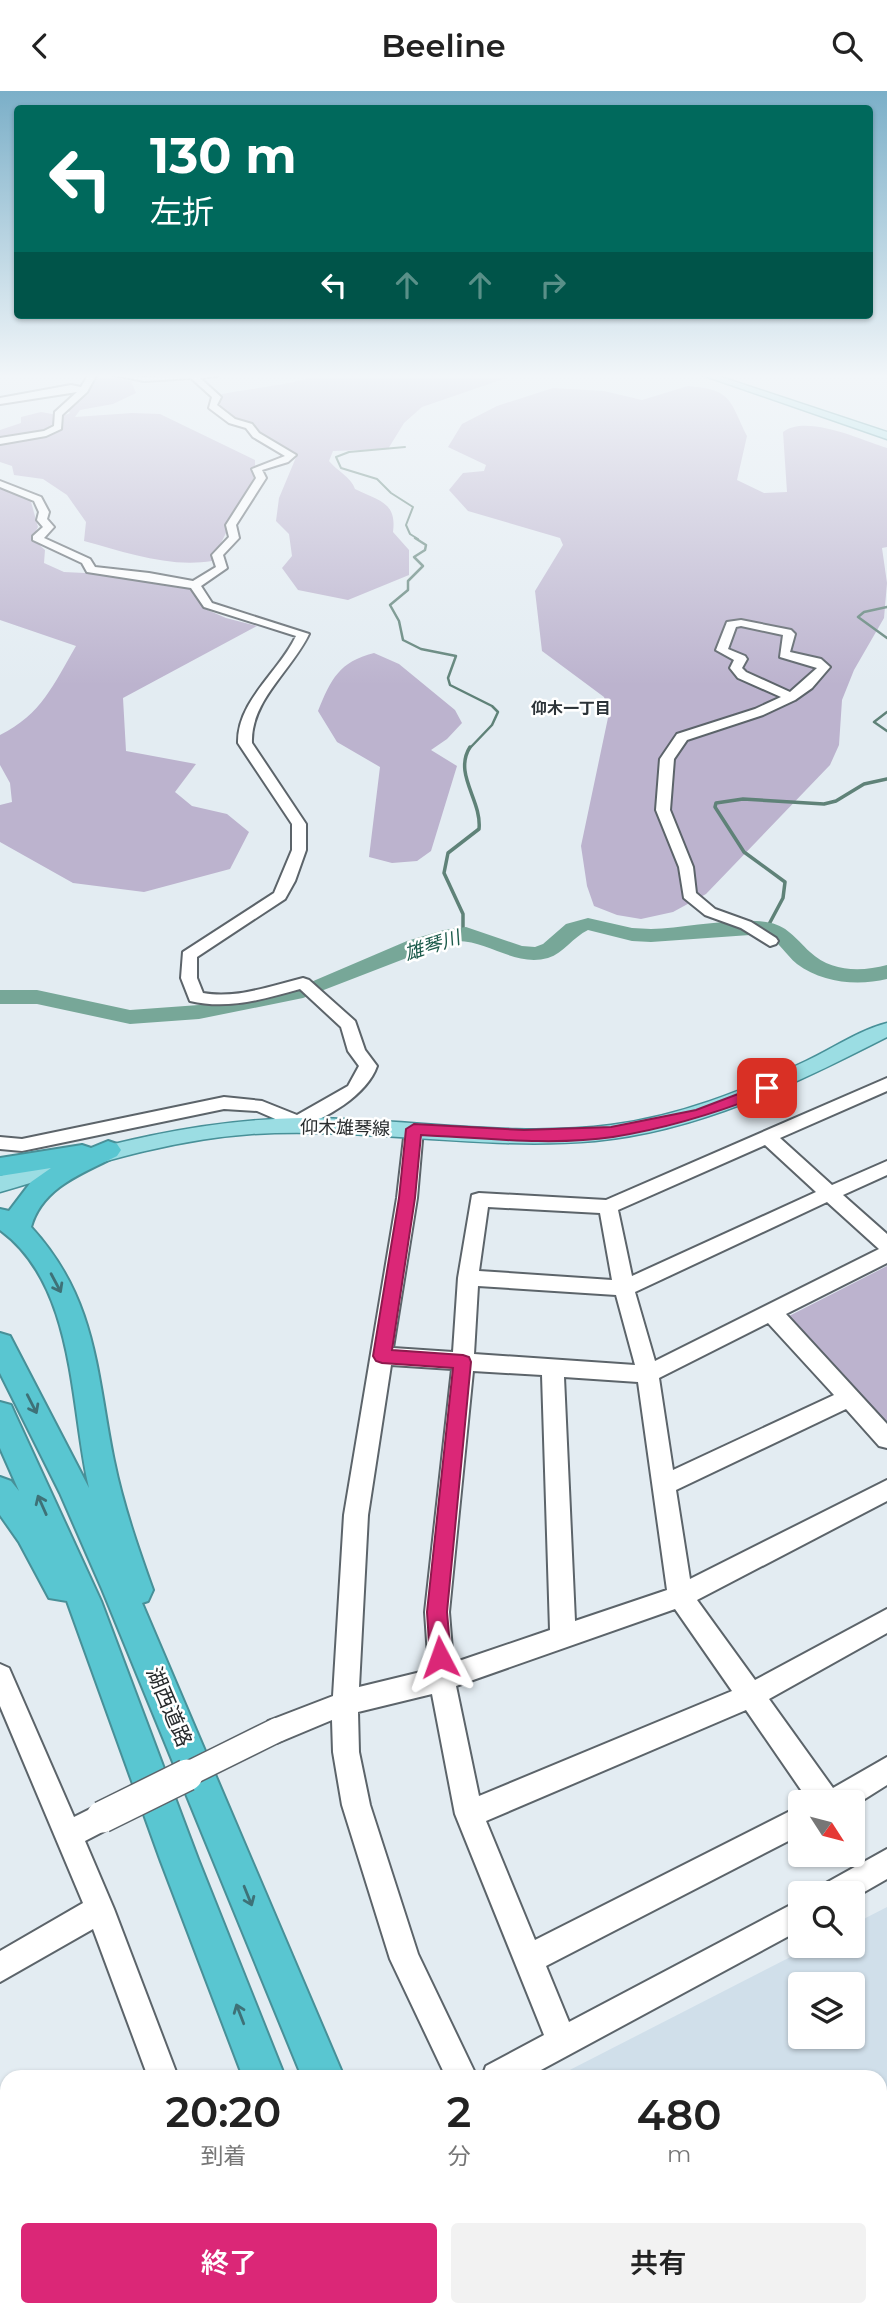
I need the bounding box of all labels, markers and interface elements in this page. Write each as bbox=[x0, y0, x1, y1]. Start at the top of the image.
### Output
text: Beeline bbox=[381, 26, 506, 65]
icon: back bbox=[21, 27, 59, 65]
icon: search bbox=[828, 27, 866, 65]
text: 130 m bbox=[150, 126, 297, 185]
icon: left bbox=[35, 133, 126, 224]
text: 左折 bbox=[150, 192, 214, 231]
icon: left bbox=[315, 266, 353, 304]
icon: ahead bbox=[388, 266, 426, 304]
icon: ahead bbox=[461, 266, 499, 304]
icon: right bbox=[534, 266, 572, 304]
district label: 仰木一丁目 bbox=[531, 699, 611, 718]
water label: 雄琴川 bbox=[401, 925, 465, 965]
pin bbox=[737, 1058, 797, 1118]
icon: arrive bbox=[748, 1069, 786, 1107]
street label: 仰木雄琴線 bbox=[300, 1116, 390, 1140]
one-way arrow bbox=[50, 1272, 64, 1293]
one-way arrow bbox=[26, 1394, 40, 1414]
one-way arrow bbox=[35, 1495, 48, 1516]
position arrow bbox=[403, 1620, 477, 1694]
street label: 湖西道路 bbox=[142, 1663, 197, 1750]
north arrow bbox=[788, 1790, 864, 1867]
map controls bbox=[788, 1790, 865, 2049]
button: search bbox=[788, 1881, 865, 1958]
one-way arrow bbox=[242, 1885, 255, 1906]
button: layers bbox=[788, 1972, 865, 2049]
one-way arrow bbox=[232, 2003, 245, 2025]
text: 20:20 bbox=[166, 2086, 281, 2138]
text: 2 bbox=[447, 2086, 471, 2138]
text: 480 bbox=[637, 2089, 721, 2141]
text: m bbox=[667, 2140, 691, 2168]
text: 到着 bbox=[200, 2142, 246, 2170]
text: 分 bbox=[448, 2142, 471, 2170]
button: 終了 bbox=[21, 2223, 437, 2303]
button: 共有 bbox=[451, 2223, 866, 2303]

